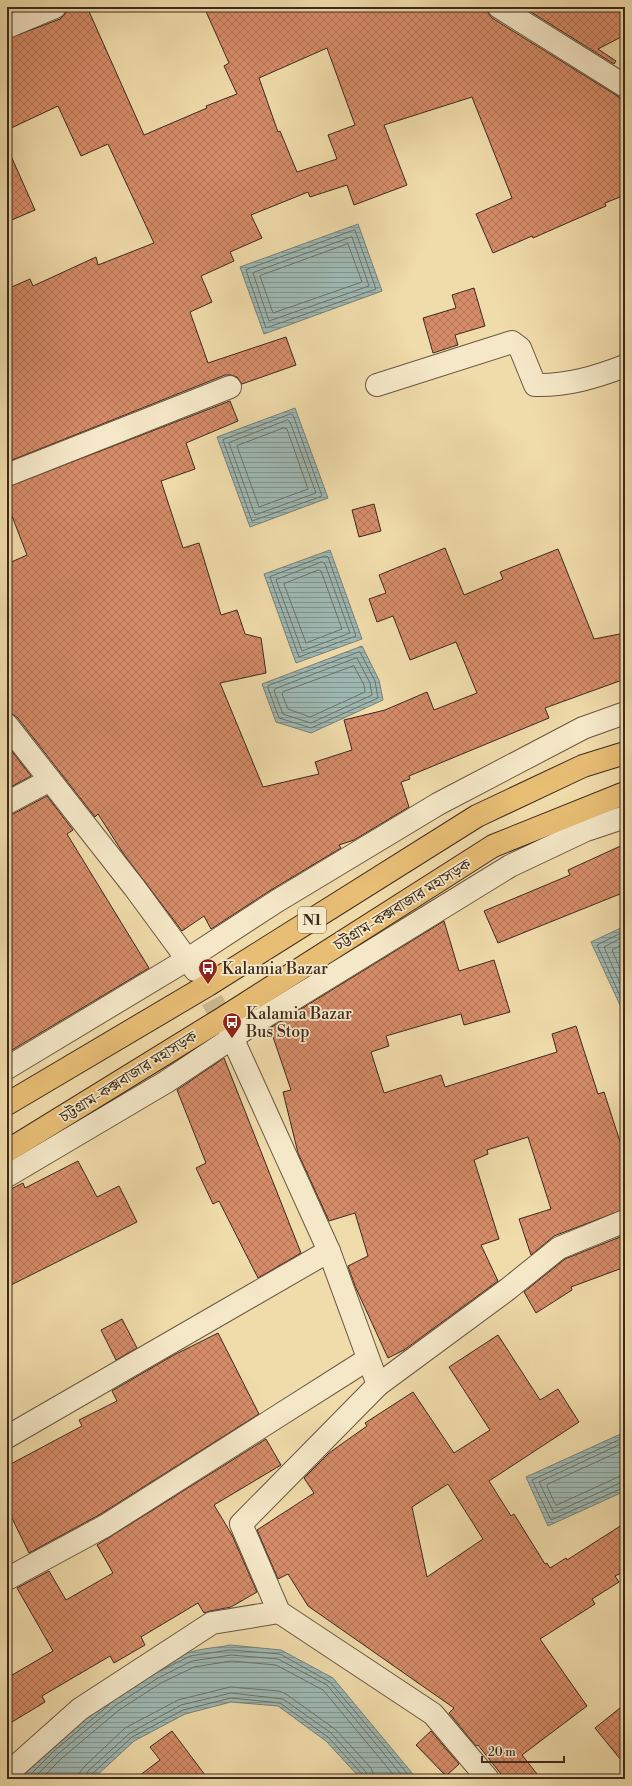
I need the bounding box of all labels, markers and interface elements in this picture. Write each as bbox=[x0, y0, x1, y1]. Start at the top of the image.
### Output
street label: চট্টগ্রাম-কক্সবাজার মহাসড়ক bbox=[329, 853, 476, 956]
road number: N1 bbox=[298, 907, 326, 933]
bus stop icon: Kalamia Bazar bbox=[197, 957, 219, 985]
place label: Kalamia Bazar bbox=[222, 959, 328, 979]
place label: Kalamia Bazar Bus Stop bbox=[245, 1004, 352, 1042]
bus stop icon: Kalamia Bazar Bus Stop bbox=[221, 1011, 243, 1039]
street label: চট্টগ্রাম-কক্সবাজার মহাসড়ক bbox=[55, 1025, 202, 1128]
scale bar bbox=[482, 1738, 564, 1764]
text: 20 m bbox=[488, 1745, 516, 1760]

